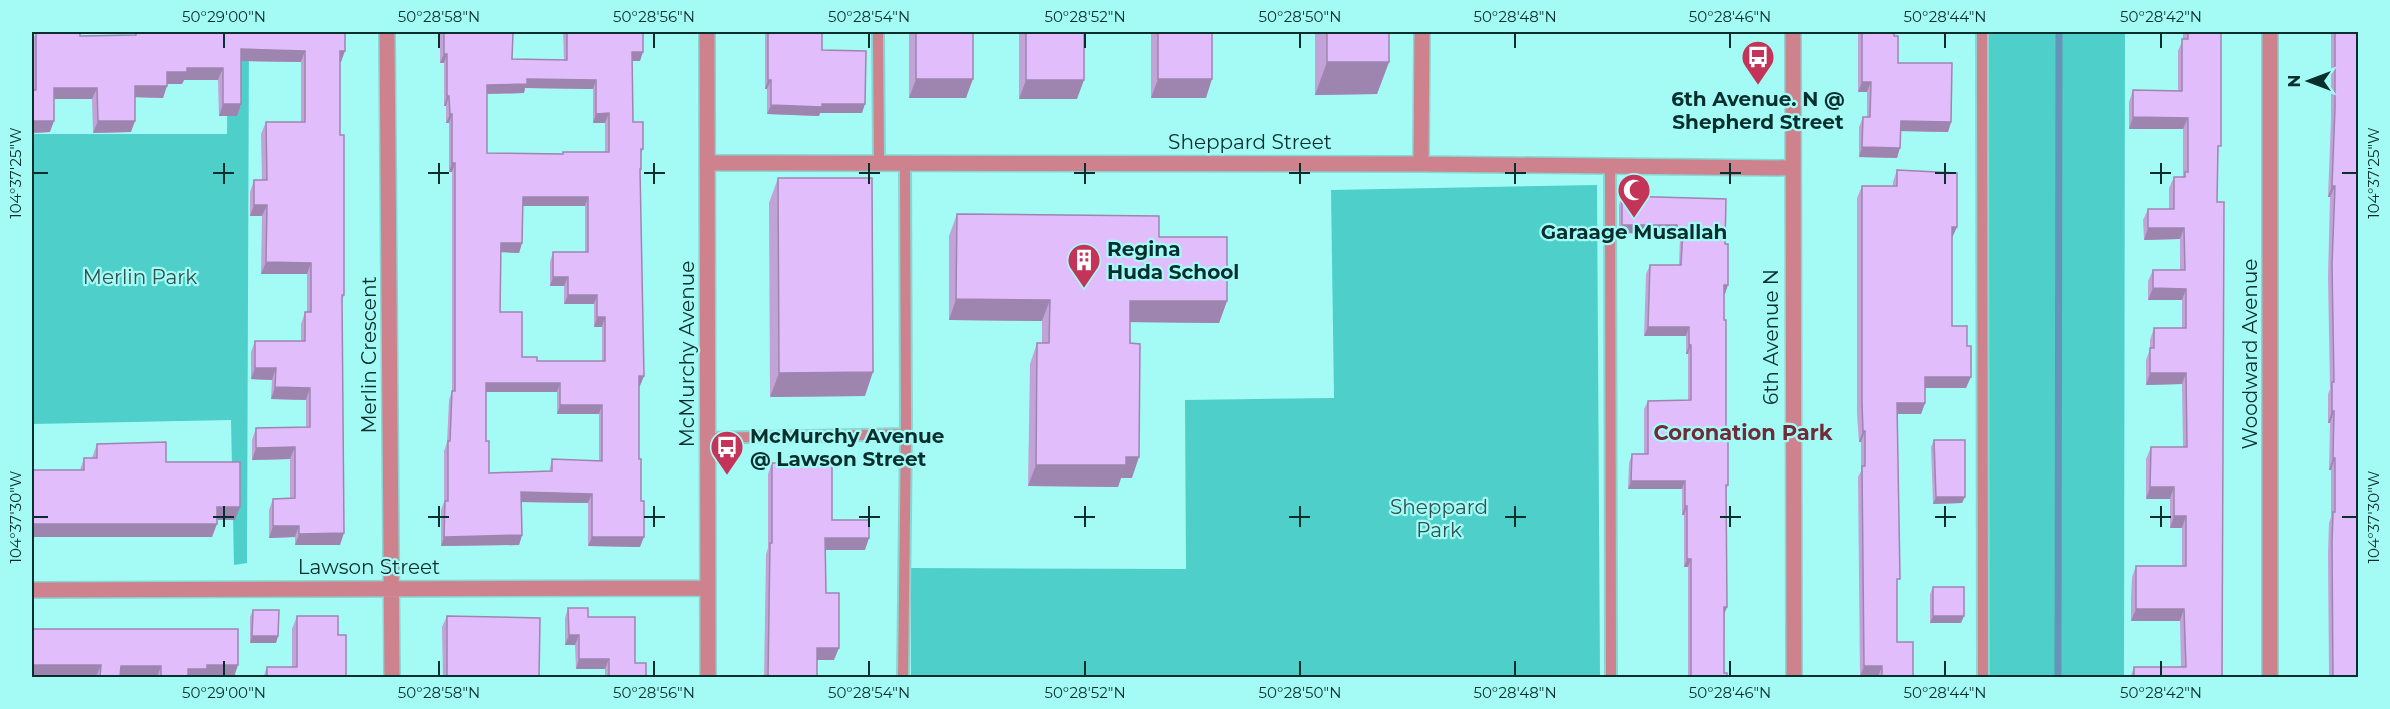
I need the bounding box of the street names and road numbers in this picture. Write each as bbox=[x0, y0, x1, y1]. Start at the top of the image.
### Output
street label: Sheppard Street bbox=[1168, 130, 1332, 154]
street label: Woodward Avenue bbox=[2238, 259, 2262, 449]
street label: McMurchy Avenue bbox=[675, 261, 699, 447]
street label: 6th Avenue N bbox=[1759, 269, 1783, 405]
street label: Merlin Crescent bbox=[357, 276, 381, 434]
street label: Lawson Street bbox=[298, 555, 440, 579]

